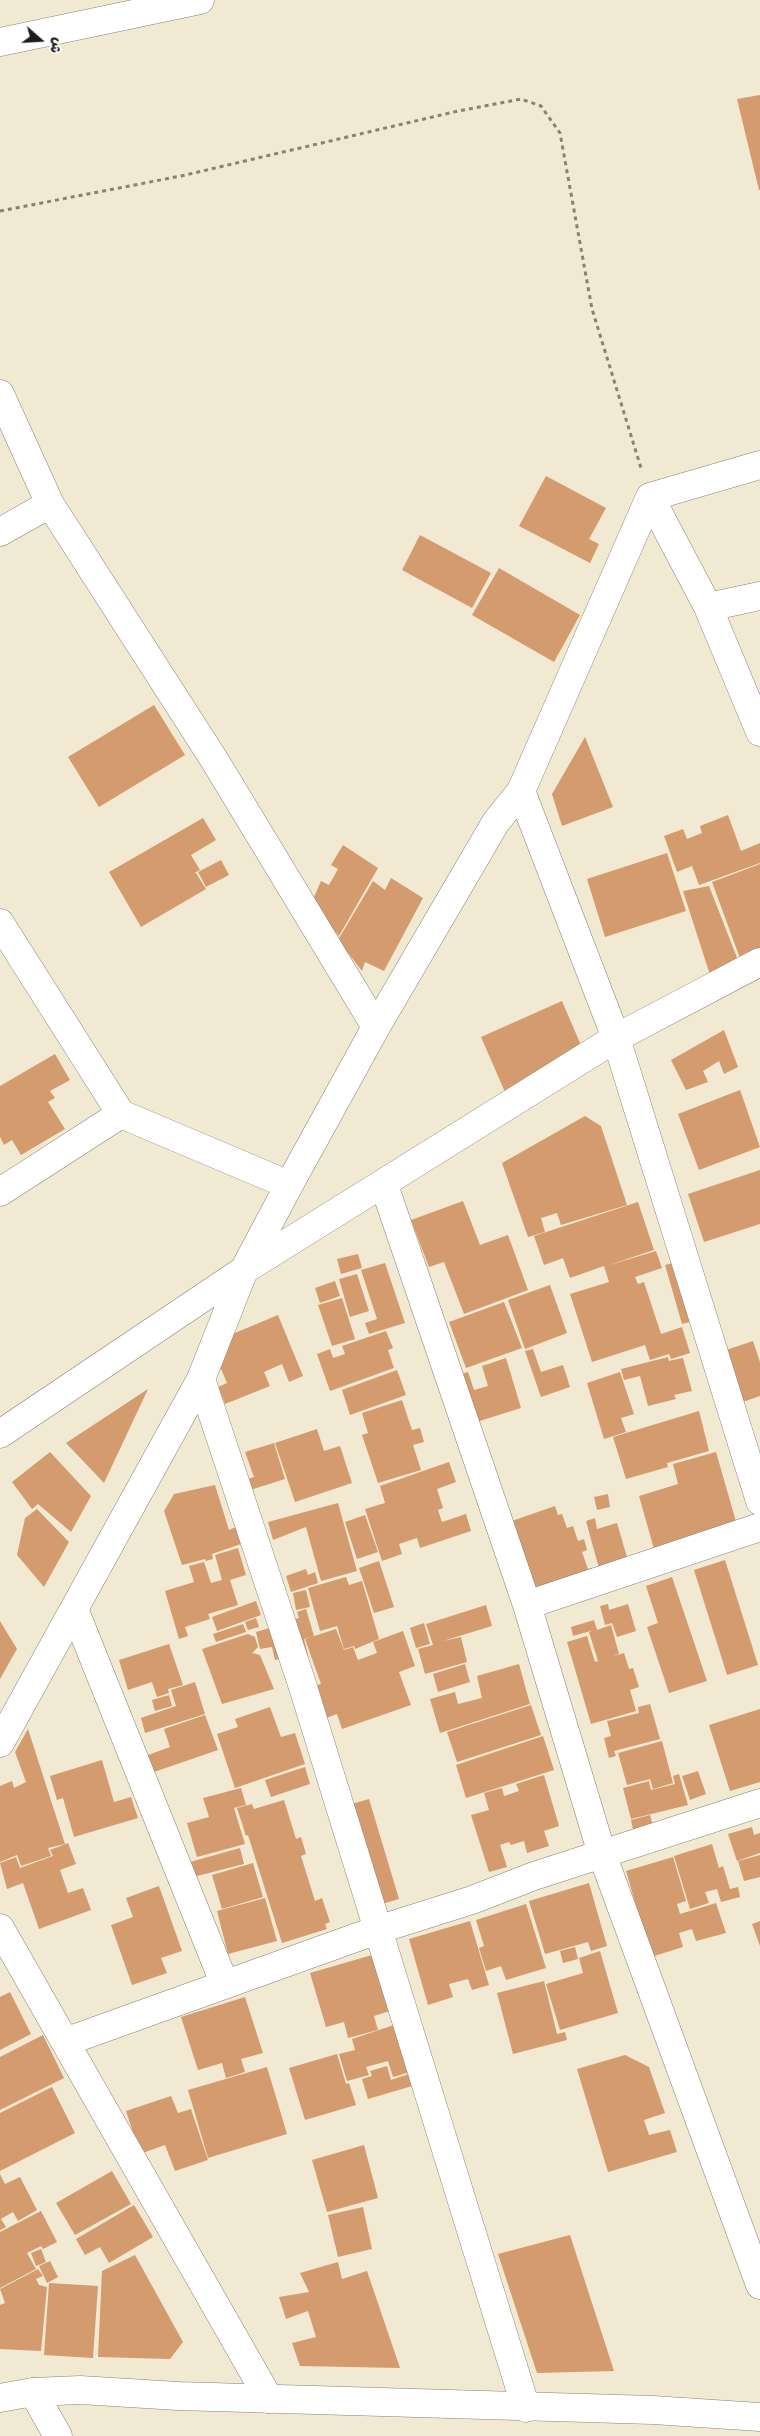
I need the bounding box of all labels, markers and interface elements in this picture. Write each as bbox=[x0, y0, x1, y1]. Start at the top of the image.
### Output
north arrow bbox=[15, 15, 65, 65]
text: ش bbox=[44, 35, 65, 55]

